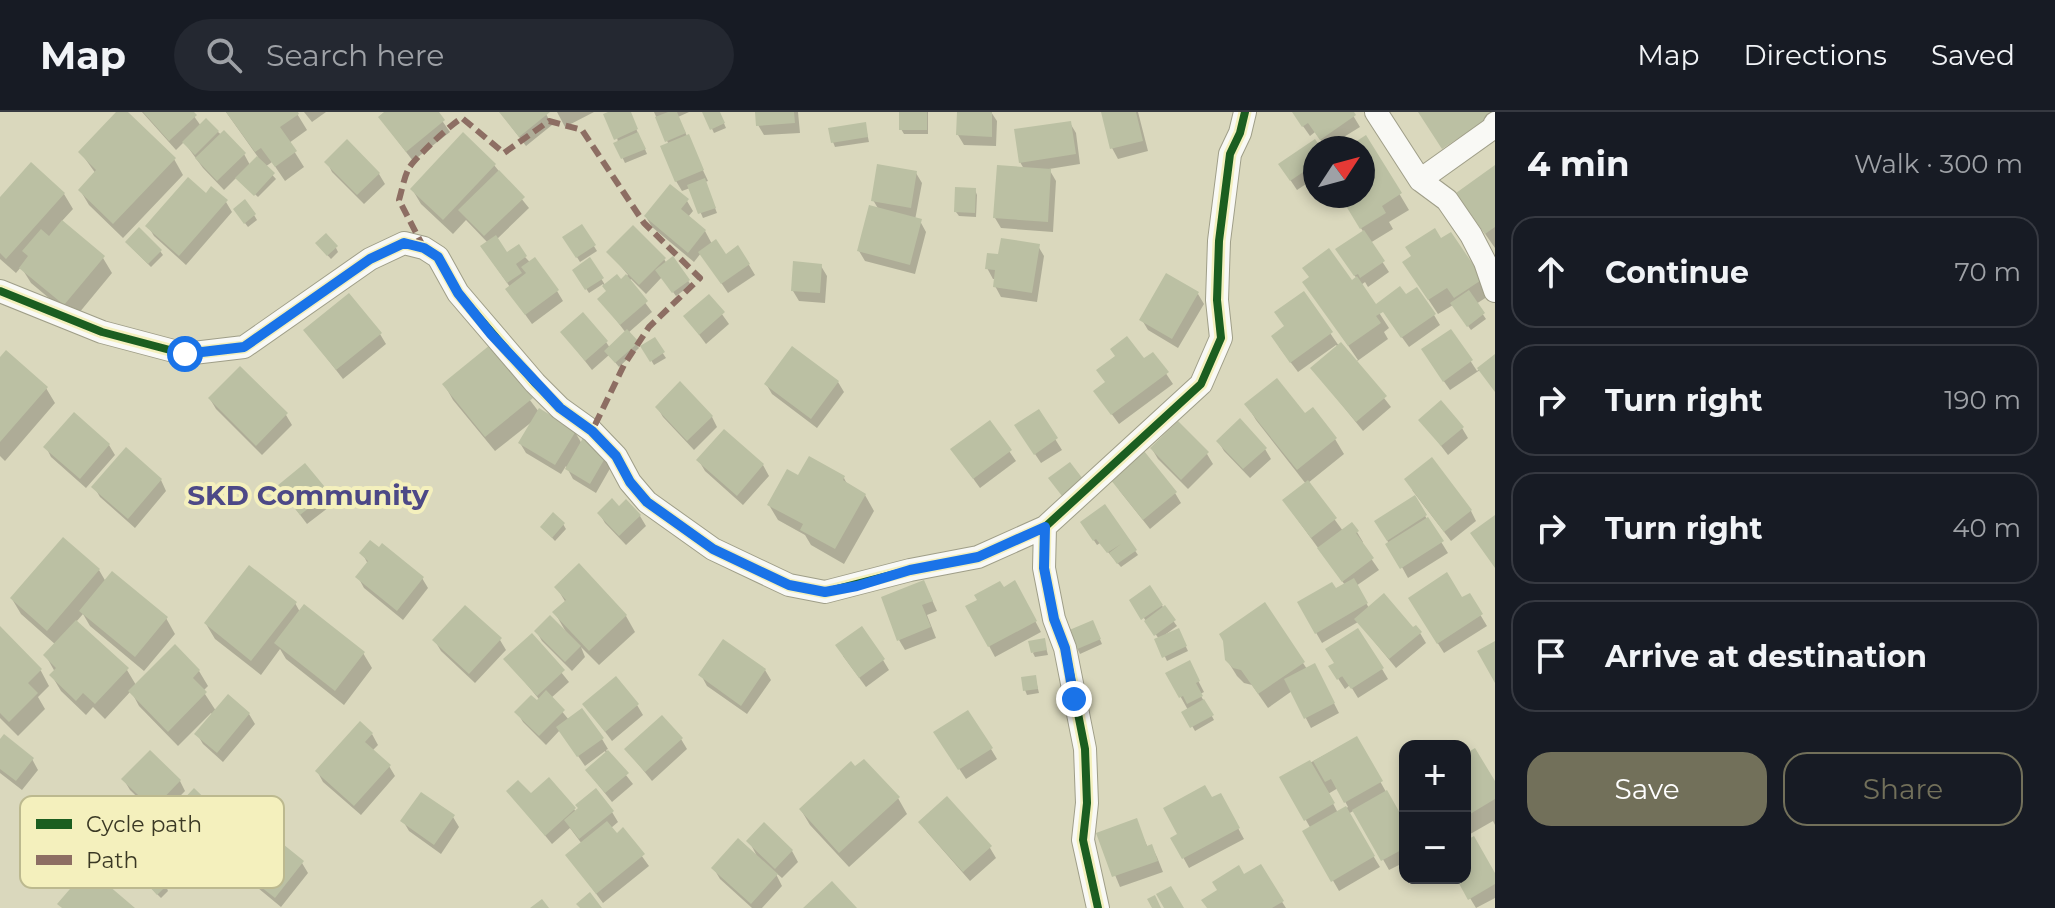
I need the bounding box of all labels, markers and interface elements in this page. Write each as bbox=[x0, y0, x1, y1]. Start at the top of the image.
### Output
search box bbox=[174, 19, 734, 91]
text: Map bbox=[40, 32, 126, 79]
icon: search bbox=[202, 33, 246, 77]
text: Search here bbox=[266, 37, 444, 74]
text: Map bbox=[1637, 38, 1699, 72]
text: Directions bbox=[1743, 38, 1887, 72]
text: Saved bbox=[1931, 38, 2015, 72]
north arrow bbox=[1303, 136, 1375, 208]
text: 4 min bbox=[1527, 143, 1629, 185]
text: Walk · 300 m bbox=[1854, 148, 2023, 180]
icon: ahead bbox=[1529, 250, 1573, 294]
text: Continue bbox=[1605, 254, 1749, 291]
text: 70 m bbox=[1955, 256, 2021, 288]
route start bbox=[167, 336, 203, 372]
icon: right bbox=[1529, 378, 1573, 422]
text: Turn right bbox=[1605, 382, 1762, 419]
text: 190 m bbox=[1944, 384, 2021, 416]
district label: SKD Community bbox=[187, 478, 429, 512]
icon: right bbox=[1529, 506, 1573, 550]
text: Turn right bbox=[1605, 510, 1762, 547]
text: 40 m bbox=[1952, 512, 2021, 544]
icon: arrive bbox=[1529, 634, 1573, 678]
text: Arrive at destination bbox=[1605, 638, 1927, 675]
route end bbox=[1056, 681, 1092, 717]
map controls bbox=[1399, 740, 1471, 884]
button: + bbox=[1399, 740, 1471, 812]
button: Save bbox=[1527, 752, 1767, 826]
button: Share bbox=[1783, 752, 2023, 826]
legend bbox=[20, 796, 284, 888]
text: Cycle path bbox=[86, 811, 202, 838]
button: − bbox=[1399, 812, 1471, 884]
text: Path bbox=[86, 847, 138, 874]

